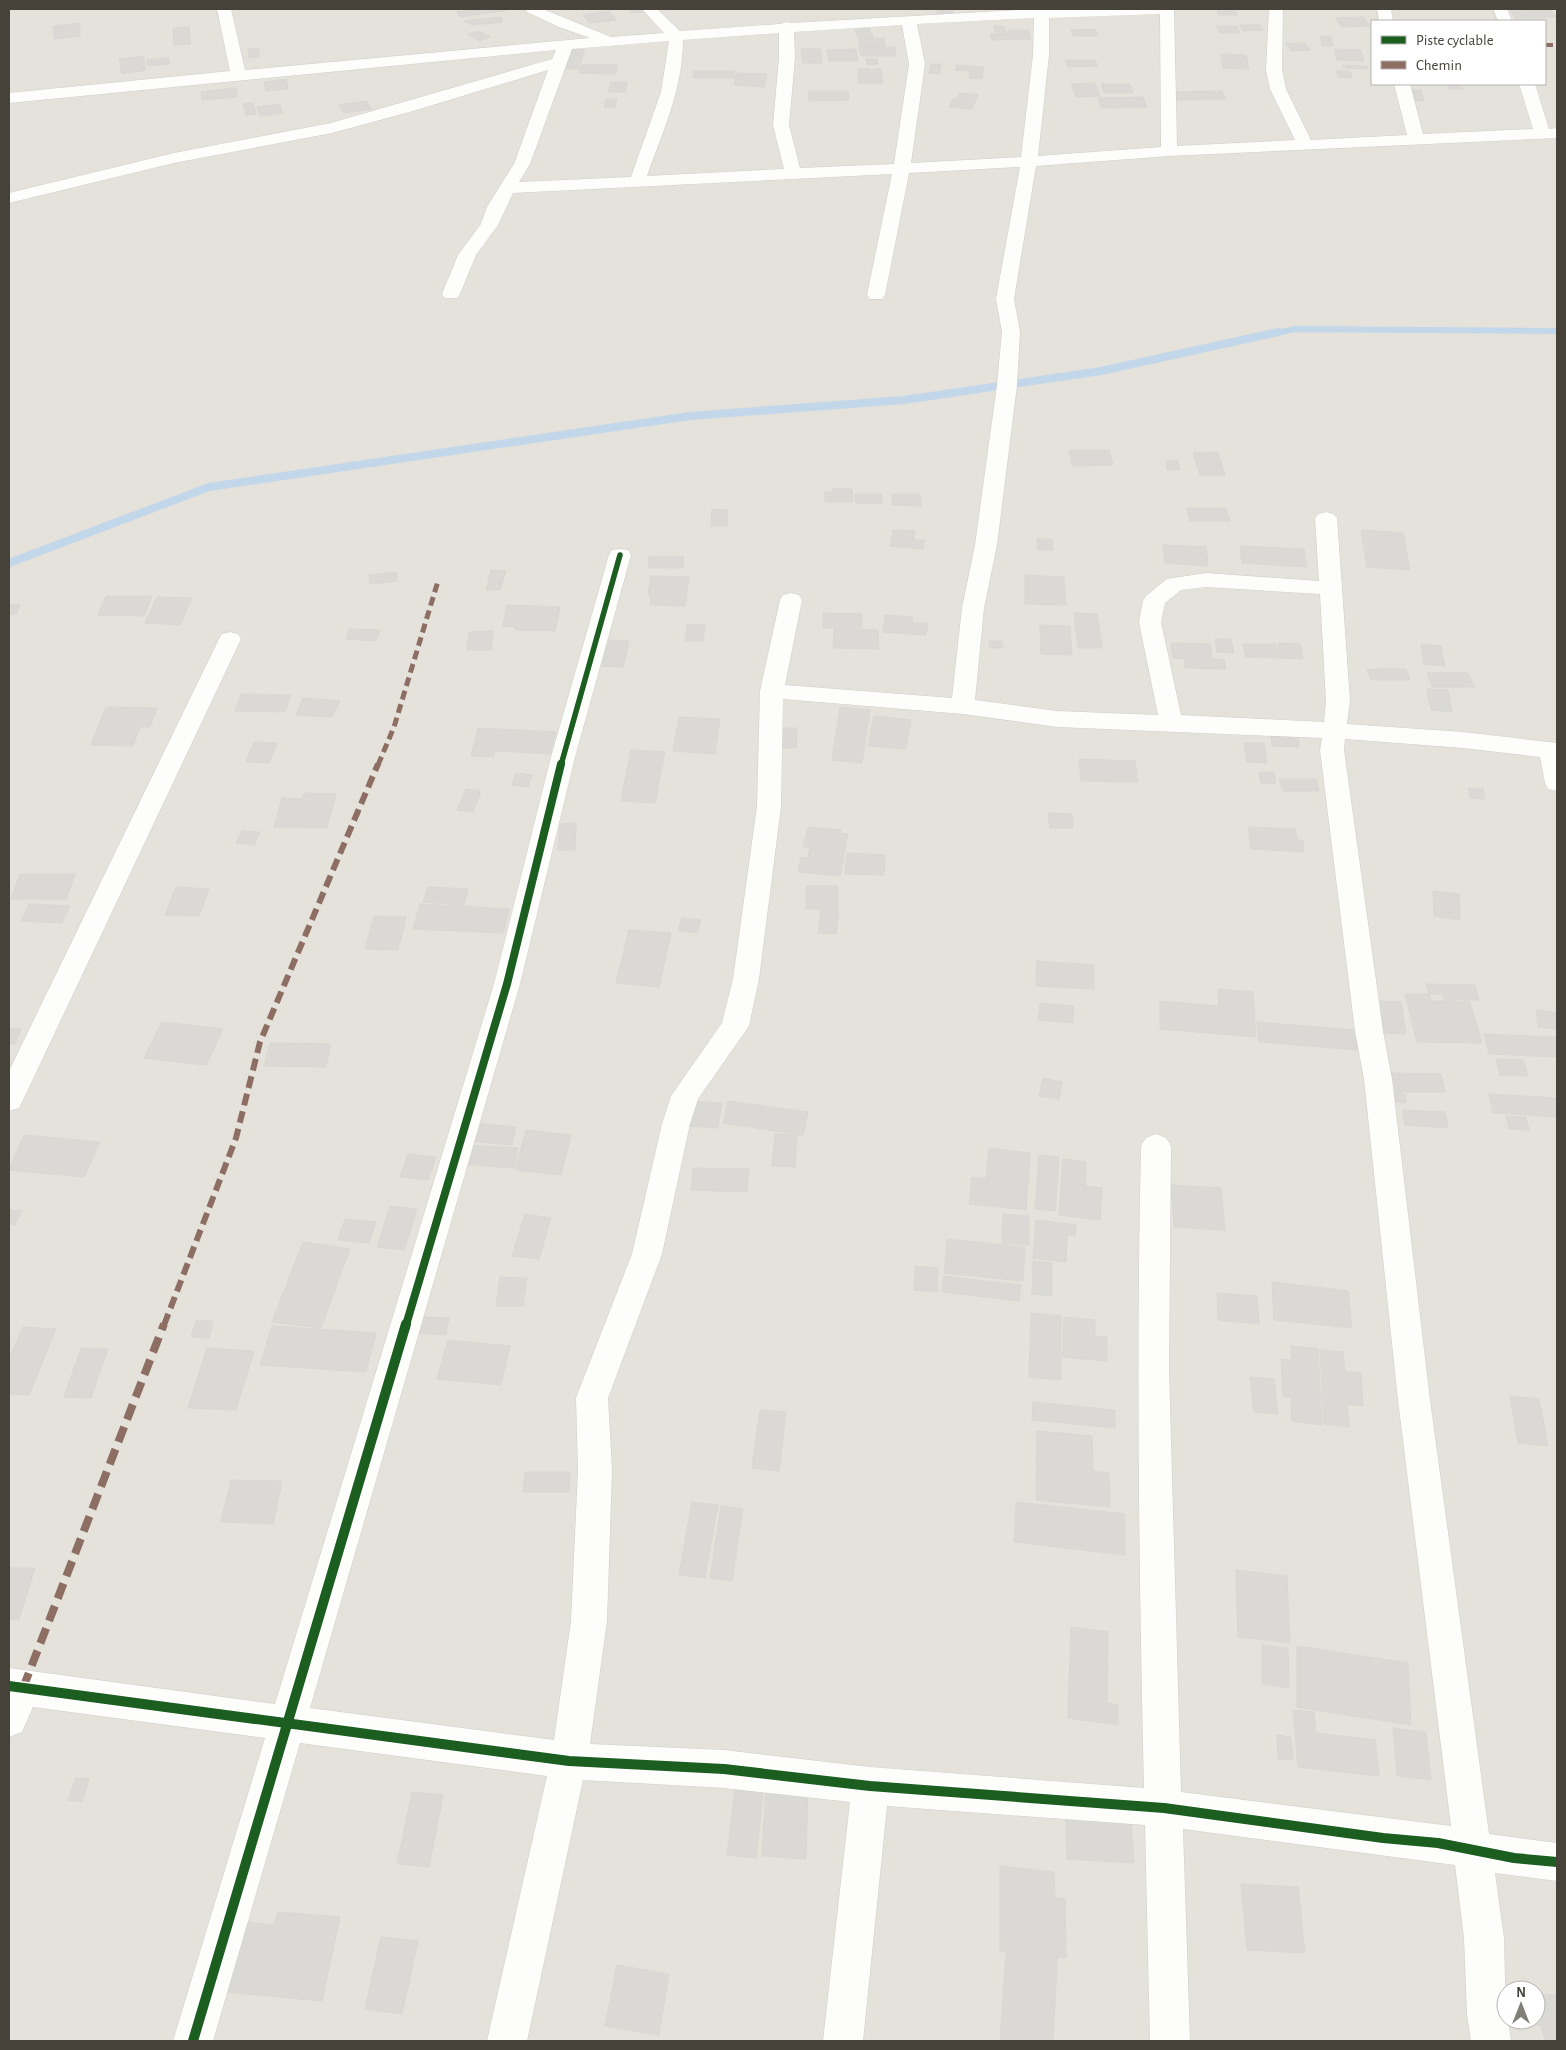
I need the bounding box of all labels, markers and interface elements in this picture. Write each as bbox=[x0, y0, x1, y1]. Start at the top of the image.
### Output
legend bbox=[1371, 20, 1546, 85]
text: Piste cyclable bbox=[1416, 33, 1494, 48]
text: Chemin bbox=[1416, 58, 1462, 73]
north arrow bbox=[1496, 1980, 1546, 2030]
text: N bbox=[1516, 1986, 1526, 2000]

